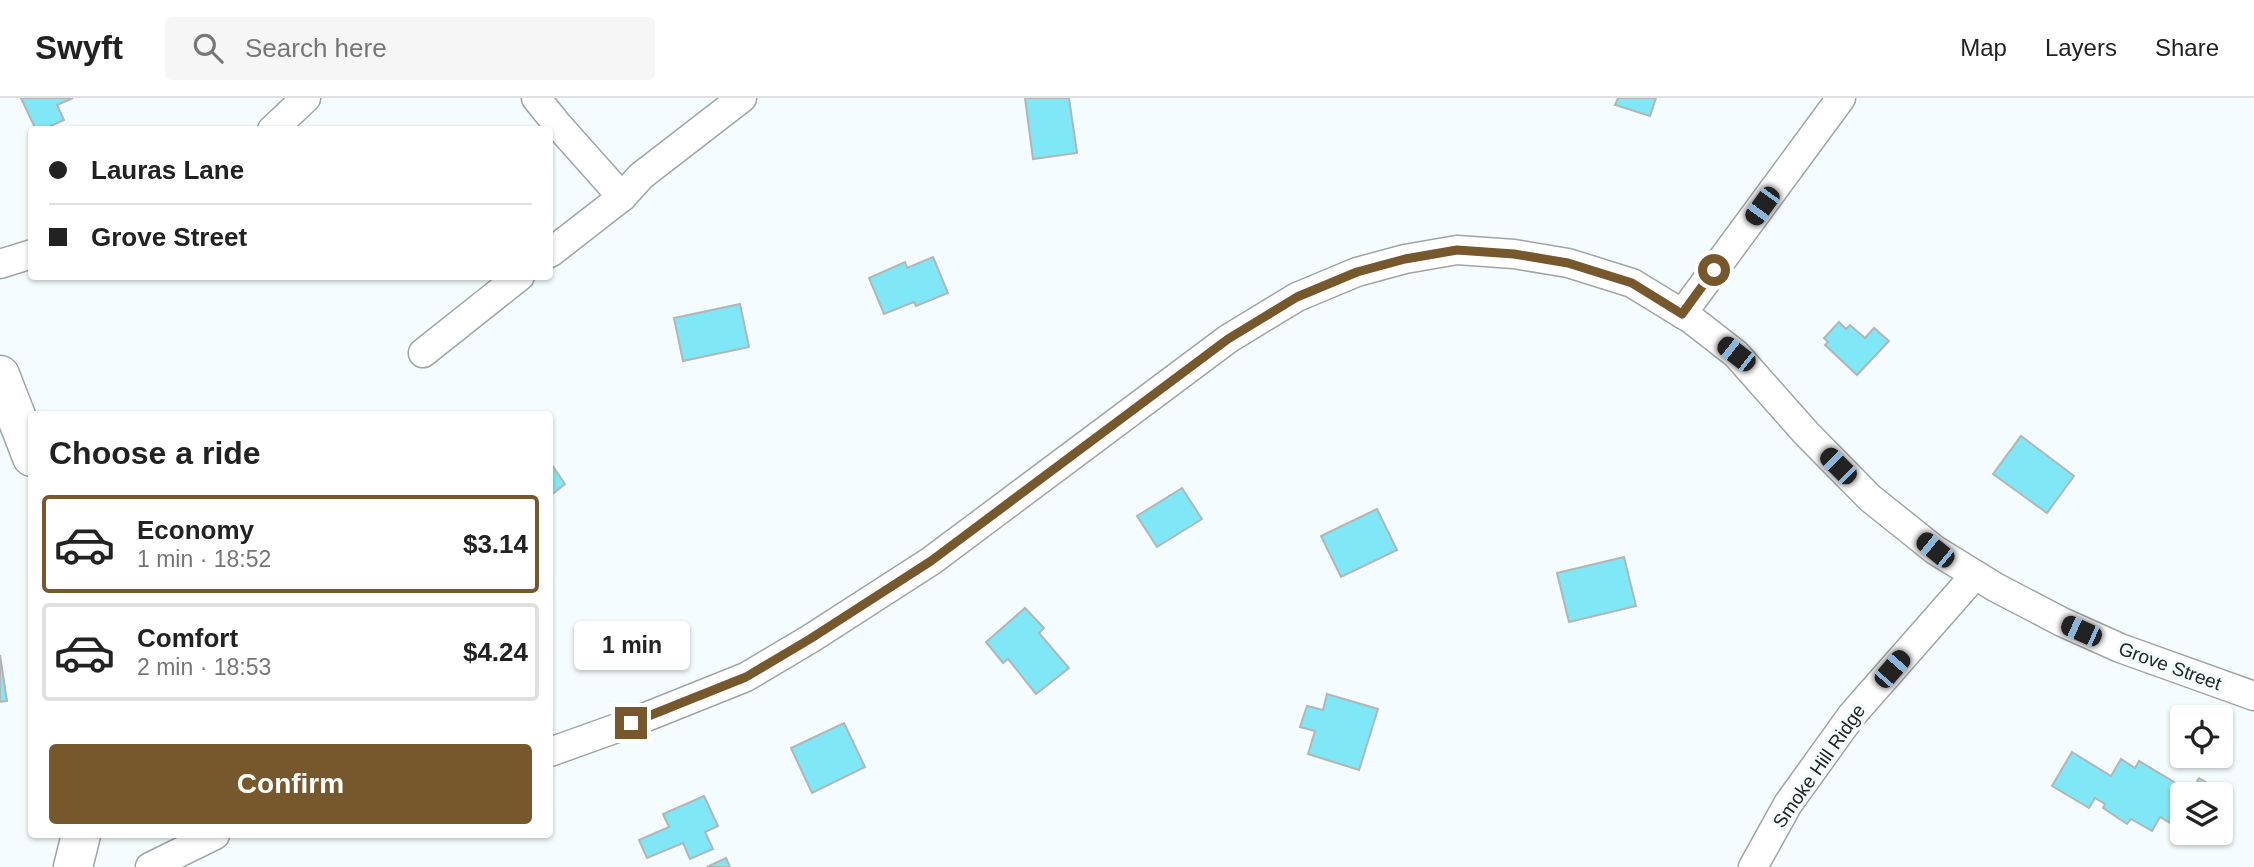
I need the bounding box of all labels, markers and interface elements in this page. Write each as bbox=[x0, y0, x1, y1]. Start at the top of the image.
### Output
search box bbox=[165, 17, 655, 80]
text: Swyft bbox=[35, 29, 123, 66]
icon: search bbox=[189, 29, 227, 67]
text: Search here bbox=[245, 33, 387, 63]
text: Map bbox=[1960, 34, 2007, 61]
text: Layers bbox=[2045, 34, 2117, 61]
text: Share bbox=[2155, 34, 2219, 61]
text: Lauras Lane bbox=[91, 155, 244, 185]
car bbox=[1742, 183, 1783, 229]
text: Grove Street bbox=[91, 222, 247, 252]
route start bbox=[1698, 254, 1730, 286]
car bbox=[1713, 333, 1760, 375]
text: Choose a ride bbox=[49, 435, 261, 471]
car bbox=[1816, 444, 1861, 488]
icon: car bbox=[53, 513, 116, 576]
text: Economy bbox=[137, 515, 254, 545]
text: $3.14 bbox=[463, 529, 528, 559]
car bbox=[1913, 529, 1958, 571]
text: 1 min · 18:52 bbox=[137, 546, 271, 572]
car bbox=[2058, 613, 2105, 649]
icon: car bbox=[53, 621, 116, 684]
callout: 1 min bbox=[573, 622, 689, 670]
text: Comfort bbox=[137, 623, 238, 653]
text: 1 min bbox=[602, 632, 662, 658]
text: $4.24 bbox=[463, 637, 528, 667]
street label: Grove Street bbox=[2116, 638, 2225, 695]
car bbox=[1871, 646, 1914, 692]
text: 2 min · 18:53 bbox=[137, 654, 271, 680]
street label: Smoke Hill Ridge bbox=[1769, 700, 1869, 832]
map controls bbox=[2170, 705, 2233, 845]
button: locate bbox=[2170, 705, 2233, 768]
route end bbox=[615, 707, 647, 739]
button: Confirm bbox=[49, 744, 532, 824]
button: layers bbox=[2170, 782, 2233, 845]

